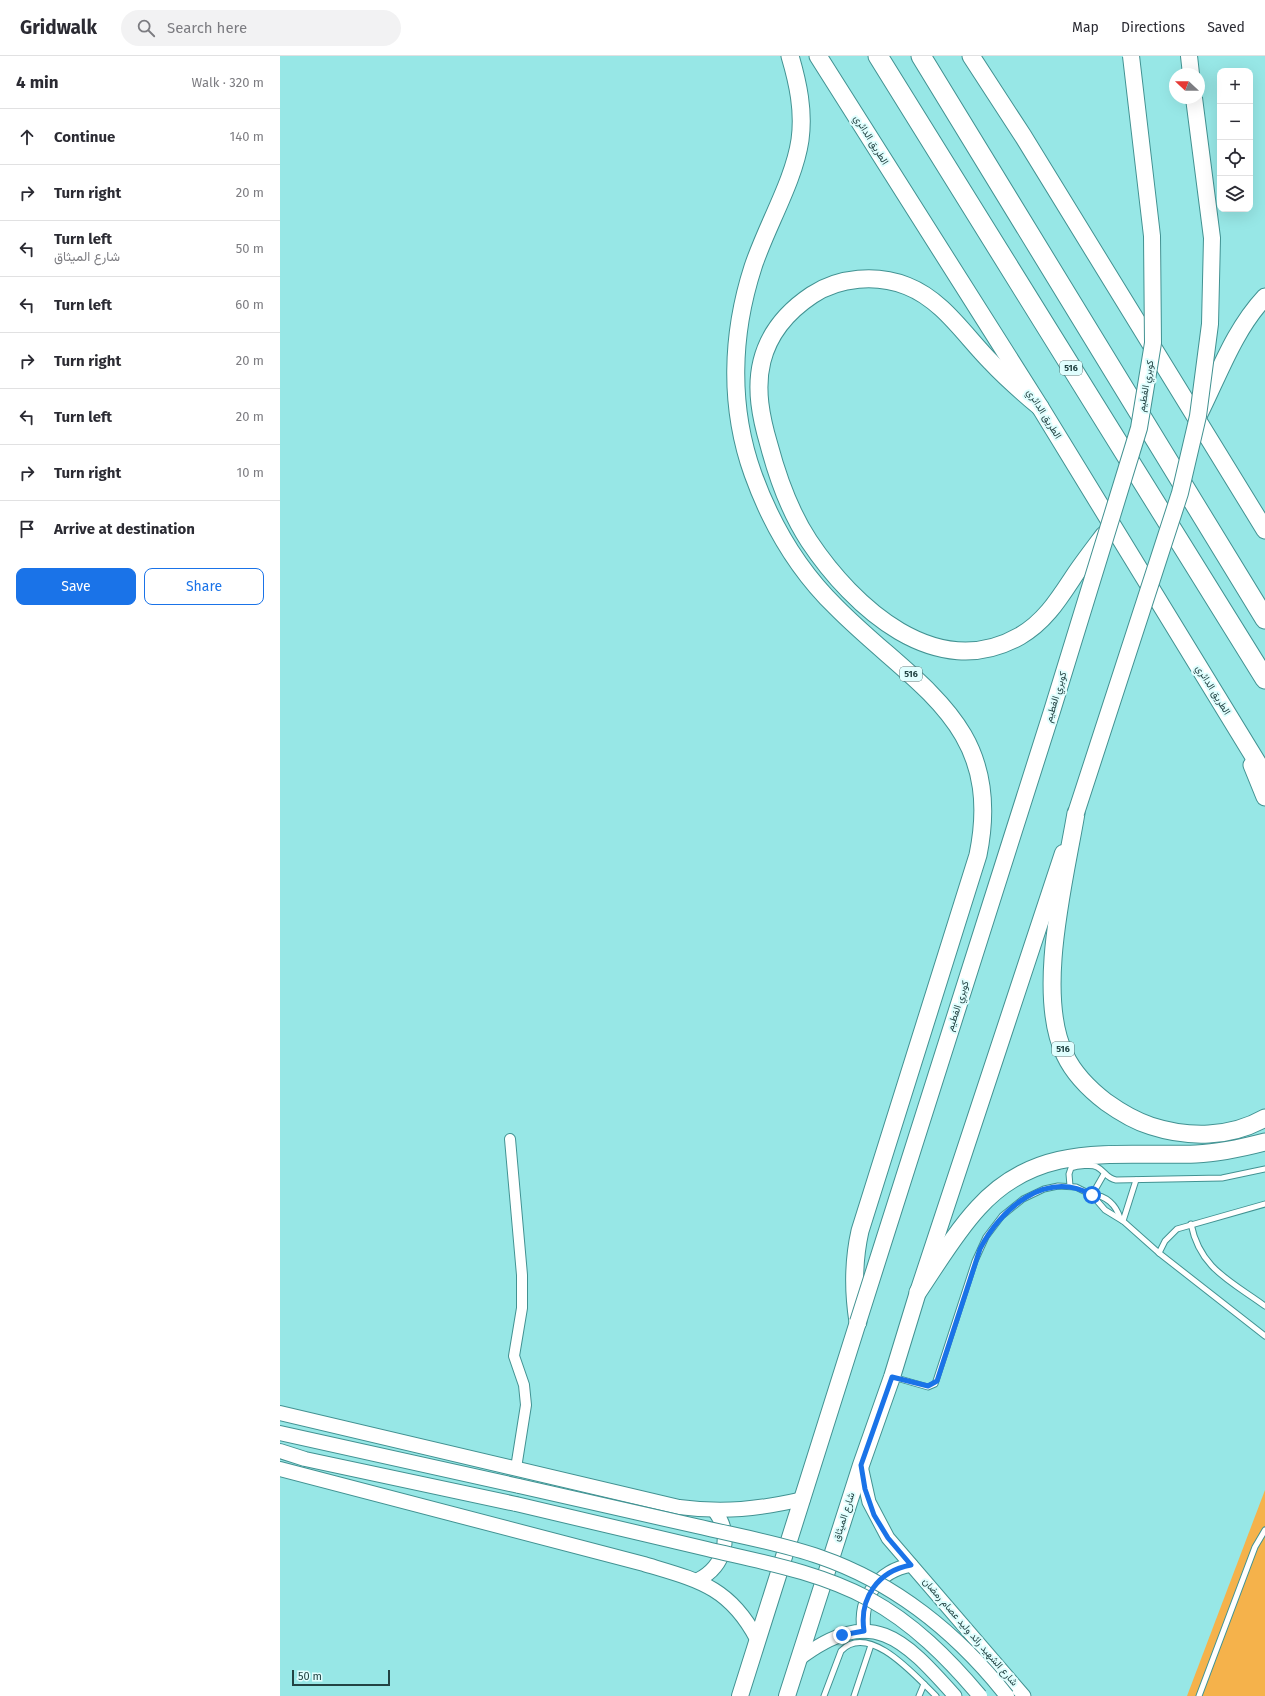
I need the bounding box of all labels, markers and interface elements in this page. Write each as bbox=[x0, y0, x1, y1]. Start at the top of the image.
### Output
search box bbox=[121, 10, 401, 46]
text: Gridwalk bbox=[20, 16, 97, 39]
icon: search bbox=[135, 17, 157, 39]
text: Search here bbox=[167, 19, 247, 37]
text: Map bbox=[1072, 19, 1099, 36]
text: Directions bbox=[1121, 19, 1185, 36]
text: Saved bbox=[1207, 19, 1245, 36]
north arrow bbox=[1169, 68, 1205, 104]
map controls bbox=[1217, 68, 1253, 212]
button: + bbox=[1217, 68, 1253, 104]
text: 4 min bbox=[16, 72, 59, 93]
text: Walk · 320 m bbox=[192, 75, 264, 90]
button: − bbox=[1217, 104, 1253, 140]
street label: الطريق الدائري bbox=[849, 113, 891, 168]
icon: ahead bbox=[16, 126, 38, 148]
text: Continue bbox=[54, 128, 115, 146]
text: 140 m bbox=[230, 129, 264, 144]
button: locate bbox=[1217, 140, 1253, 176]
button: layers bbox=[1217, 176, 1253, 212]
icon: right bbox=[16, 182, 38, 204]
text: Turn right bbox=[54, 184, 121, 202]
text: 20 m bbox=[236, 185, 264, 200]
text: Turn left bbox=[54, 230, 112, 248]
icon: left bbox=[16, 238, 38, 260]
text: 50 m bbox=[236, 241, 264, 256]
text: شارع الميثاق bbox=[54, 249, 120, 264]
icon: left bbox=[16, 294, 38, 316]
text: Turn left bbox=[54, 296, 112, 314]
text: 60 m bbox=[235, 297, 264, 312]
icon: right bbox=[16, 350, 38, 372]
text: Turn right bbox=[54, 352, 121, 370]
text: 20 m bbox=[236, 353, 264, 368]
street label: كوبري الفطيم bbox=[1136, 359, 1159, 413]
road number: 516 bbox=[1060, 361, 1082, 375]
street label: الطريق الدائري bbox=[1022, 387, 1064, 442]
icon: left bbox=[16, 406, 38, 428]
text: Turn left bbox=[54, 408, 112, 426]
text: 20 m bbox=[236, 409, 264, 424]
icon: right bbox=[16, 462, 38, 484]
text: Turn right bbox=[54, 464, 121, 482]
text: 10 m bbox=[237, 465, 264, 480]
icon: arrive bbox=[16, 518, 38, 540]
text: Arrive at destination bbox=[54, 520, 195, 538]
button: Save bbox=[16, 568, 136, 605]
button: Share bbox=[144, 568, 264, 605]
street label: الطريق الدائري bbox=[1191, 663, 1233, 718]
road number: 516 bbox=[900, 667, 922, 681]
street label: كوبري الفطيم bbox=[1043, 670, 1071, 724]
street label: كوبري الفطيم bbox=[944, 979, 974, 1033]
road number: 516 bbox=[1052, 1042, 1074, 1056]
route start bbox=[1083, 1186, 1101, 1204]
street label: شارع الميثاق bbox=[830, 1491, 858, 1543]
street label: شارع الشهيد رائد وليد عصام رمضان bbox=[920, 1576, 1020, 1688]
route end bbox=[833, 1626, 851, 1644]
scale bar bbox=[292, 1668, 390, 1687]
text: 50 m bbox=[298, 1670, 322, 1683]

